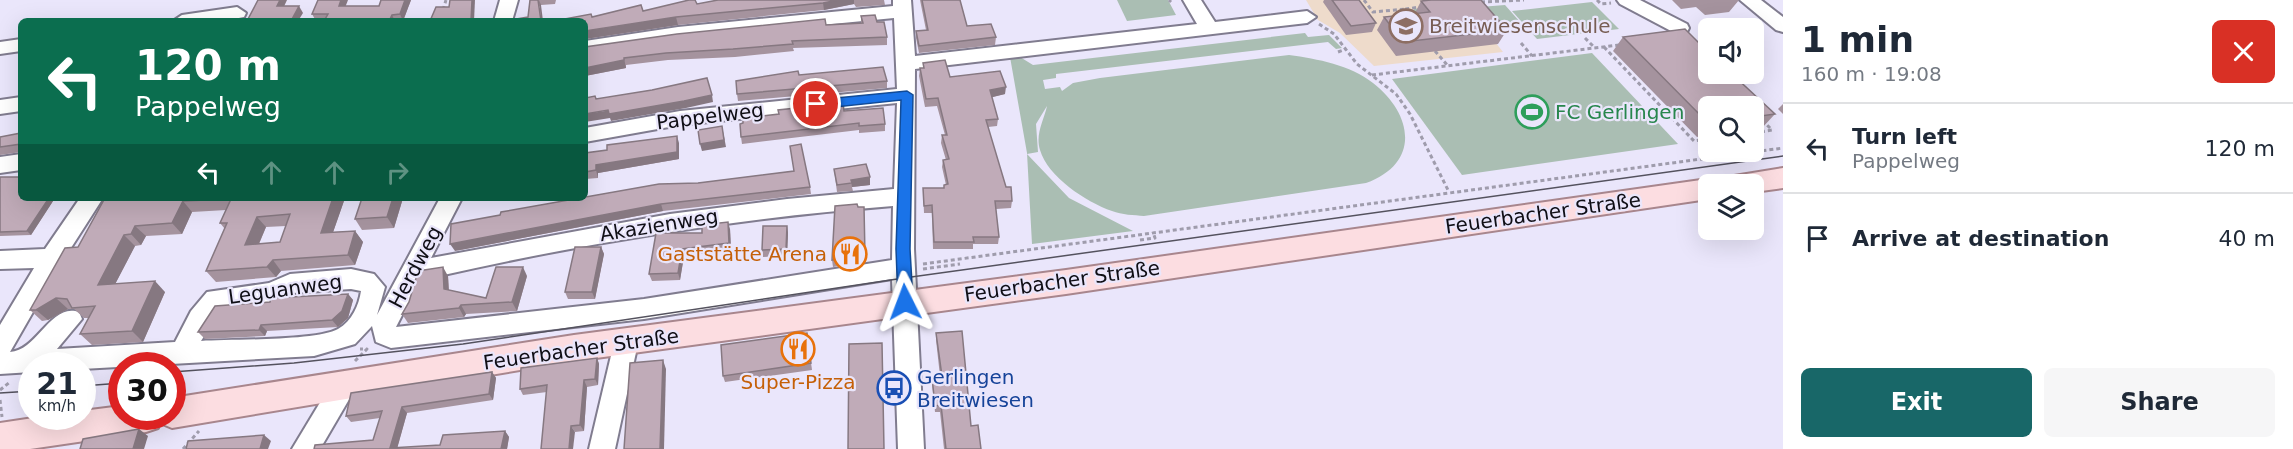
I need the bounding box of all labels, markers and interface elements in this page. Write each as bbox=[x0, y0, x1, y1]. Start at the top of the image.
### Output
school or university icon: Breitwiesenschule bbox=[1388, 8, 1424, 44]
place label: Breitwiesenschule bbox=[1429, 14, 1610, 38]
map controls bbox=[1698, 18, 1764, 240]
button: sound bbox=[1698, 18, 1764, 84]
text: 1 min bbox=[1801, 19, 1914, 60]
button: close bbox=[2212, 20, 2275, 83]
text: 120 m bbox=[135, 41, 281, 90]
icon: left bbox=[36, 42, 114, 120]
text: 160 m · 19:08 bbox=[1801, 62, 1942, 86]
pin bbox=[790, 78, 841, 129]
icon: arrive bbox=[799, 87, 832, 120]
text: Pappelweg bbox=[135, 91, 281, 122]
sports icon: FC Gerlingen bbox=[1514, 94, 1550, 130]
button: search bbox=[1698, 96, 1764, 162]
street label: Pappelweg bbox=[655, 98, 765, 134]
place label: FC Gerlingen bbox=[1555, 100, 1684, 124]
text: Turn left bbox=[1852, 124, 1957, 149]
icon: left bbox=[1801, 132, 1834, 165]
text: 120 m bbox=[2205, 136, 2275, 161]
text: Pappelweg bbox=[1852, 149, 1960, 173]
icon: left bbox=[192, 156, 225, 189]
icon: ahead bbox=[255, 156, 288, 189]
icon: ahead bbox=[318, 156, 351, 189]
icon: right bbox=[381, 156, 414, 189]
button: layers bbox=[1698, 174, 1764, 240]
street label: Feuerbacher Straße bbox=[1444, 187, 1642, 239]
street label: Akazienweg bbox=[598, 204, 720, 246]
street label: Herdweg bbox=[383, 222, 447, 312]
icon: arrive bbox=[1801, 222, 1834, 255]
text: Arrive at destination bbox=[1852, 226, 2109, 251]
text: 40 m bbox=[2219, 226, 2275, 251]
restaurant icon: Gaststätte Arena bbox=[832, 236, 868, 272]
place label: Gaststätte Arena bbox=[657, 242, 827, 266]
street label: Feuerbacher Straße bbox=[963, 255, 1161, 307]
street label: Leguanweg bbox=[227, 269, 343, 309]
position arrow bbox=[873, 270, 937, 334]
street label: Feuerbacher Straße bbox=[482, 323, 680, 375]
restaurant icon: Super-Pizza bbox=[780, 331, 816, 367]
speed limit sign: 30 bbox=[108, 352, 186, 430]
place label: Gerlingen Breitwiesen bbox=[917, 365, 1034, 412]
text: 21 bbox=[36, 366, 78, 401]
button: Exit bbox=[1801, 368, 2032, 437]
button: Share bbox=[2044, 368, 2275, 437]
place label: Super-Pizza bbox=[741, 370, 855, 394]
bus stop icon: Gerlingen Breitwiesen bbox=[876, 370, 912, 406]
text: km/h bbox=[38, 397, 76, 415]

